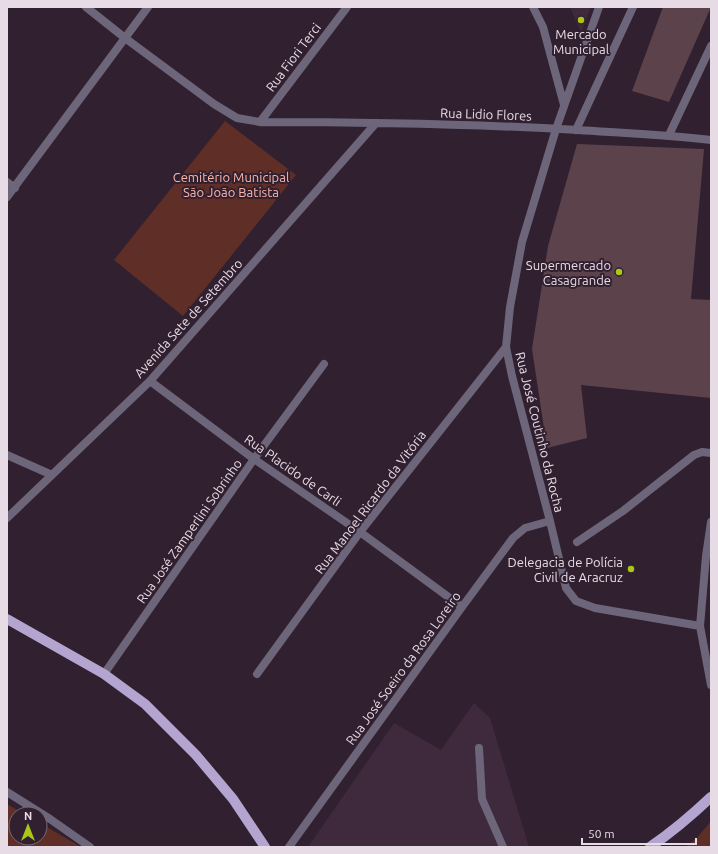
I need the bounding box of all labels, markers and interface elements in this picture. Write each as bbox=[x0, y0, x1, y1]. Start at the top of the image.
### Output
marker: Mercado Municipal bbox=[576, 15, 586, 25]
street label: Rua Fiori Terci bbox=[263, 20, 323, 94]
place label: Mercado Municipal bbox=[553, 27, 610, 56]
street label: Rua Lidio Flores bbox=[440, 105, 533, 123]
park label: Cemitério Municipal São João Batista bbox=[173, 170, 290, 199]
street label: Avenida Sete de Setembro bbox=[131, 256, 245, 380]
place label: Supermercado Casagrande bbox=[526, 258, 611, 287]
marker: Supermercado Casagrande bbox=[614, 267, 624, 277]
street label: Rua José Coutinho da Rocha bbox=[513, 350, 567, 514]
street label: Rua Manoel Ricardo da Vitória bbox=[312, 428, 428, 576]
street label: Rua Placido de Carli bbox=[242, 431, 344, 509]
street label: Rua José Zamperlini Sobrinho bbox=[134, 456, 244, 606]
place label: Delegacia de Polícia Civil de Aracruz bbox=[508, 555, 623, 584]
marker: Delegacia de Polícia Civil de Aracruz bbox=[626, 564, 636, 574]
street label: Rua José Soeiro da Rosa Loreiro bbox=[343, 589, 463, 747]
north arrow bbox=[8, 806, 48, 846]
text: N bbox=[24, 810, 32, 822]
scale bar bbox=[582, 820, 696, 846]
text: 50 m bbox=[588, 827, 615, 840]

